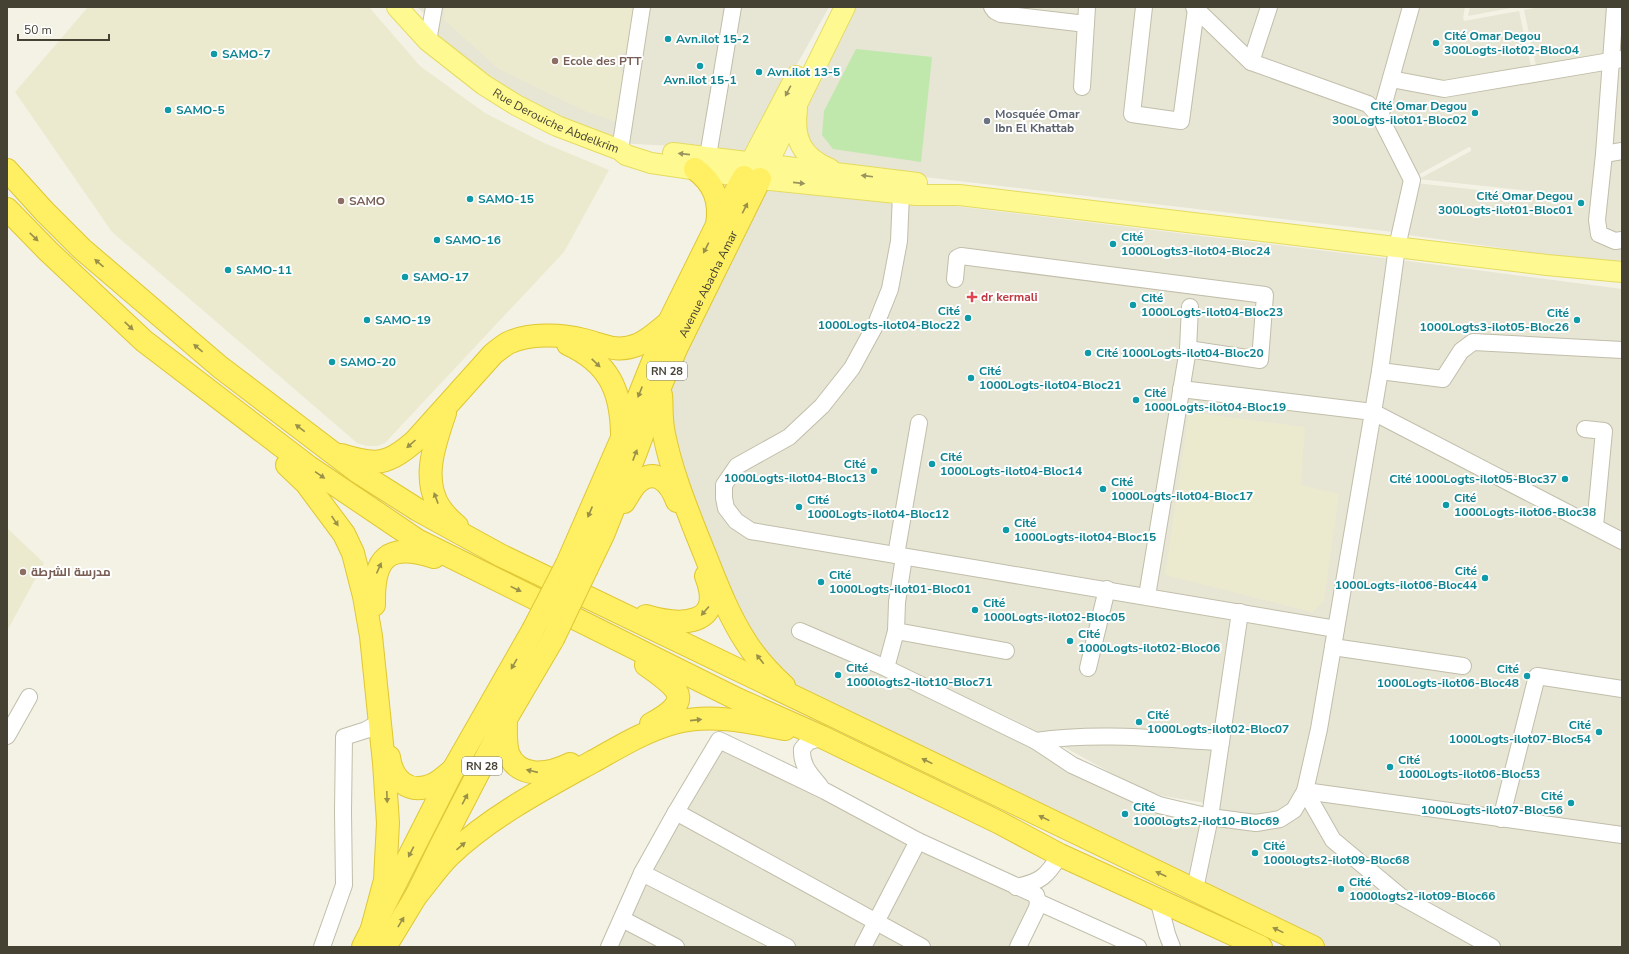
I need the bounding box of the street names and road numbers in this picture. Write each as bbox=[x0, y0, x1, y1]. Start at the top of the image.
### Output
street label: Rue Derouiche Abdelkrim bbox=[490, 84, 621, 157]
street label: Avenue Abacha Amar bbox=[675, 227, 742, 340]
road number: RN 28 bbox=[647, 362, 687, 380]
road number: RN 28 bbox=[462, 757, 502, 775]

